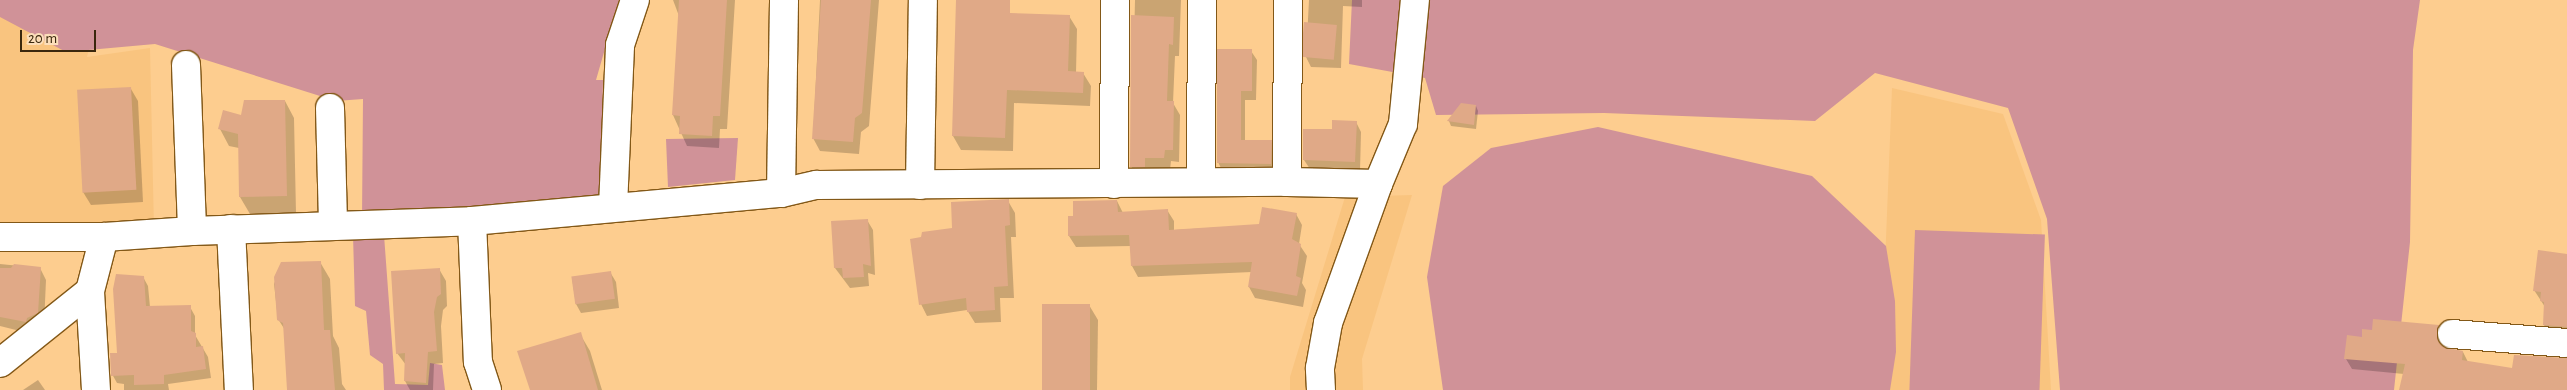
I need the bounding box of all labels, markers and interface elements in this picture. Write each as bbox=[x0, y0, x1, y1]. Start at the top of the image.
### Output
scale bar bbox=[22, 20, 99, 52]
text: 20 m bbox=[28, 31, 57, 46]

